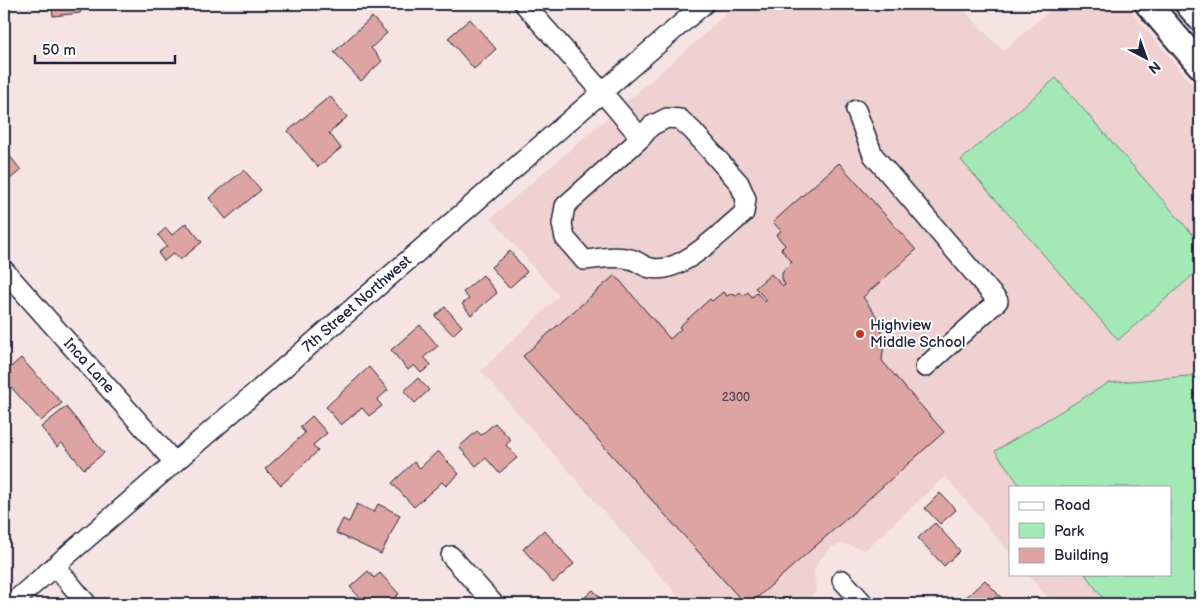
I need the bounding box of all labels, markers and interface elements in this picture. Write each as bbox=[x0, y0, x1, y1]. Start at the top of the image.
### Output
scale bar bbox=[35, 32, 175, 64]
north arrow bbox=[1122, 32, 1172, 82]
text: 50 m bbox=[42, 41, 76, 60]
text: N bbox=[1145, 58, 1164, 77]
street label: 7th Street Northwest bbox=[299, 251, 416, 357]
place label: Highview Middle School bbox=[870, 316, 965, 352]
marker: Highview Middle School bbox=[854, 328, 866, 340]
street label: Inca Lane bbox=[59, 335, 119, 398]
house number: 2300 bbox=[722, 390, 750, 405]
legend bbox=[1009, 486, 1172, 576]
text: Road bbox=[1054, 496, 1090, 515]
text: Park bbox=[1054, 522, 1085, 541]
text: Building bbox=[1054, 546, 1109, 565]

